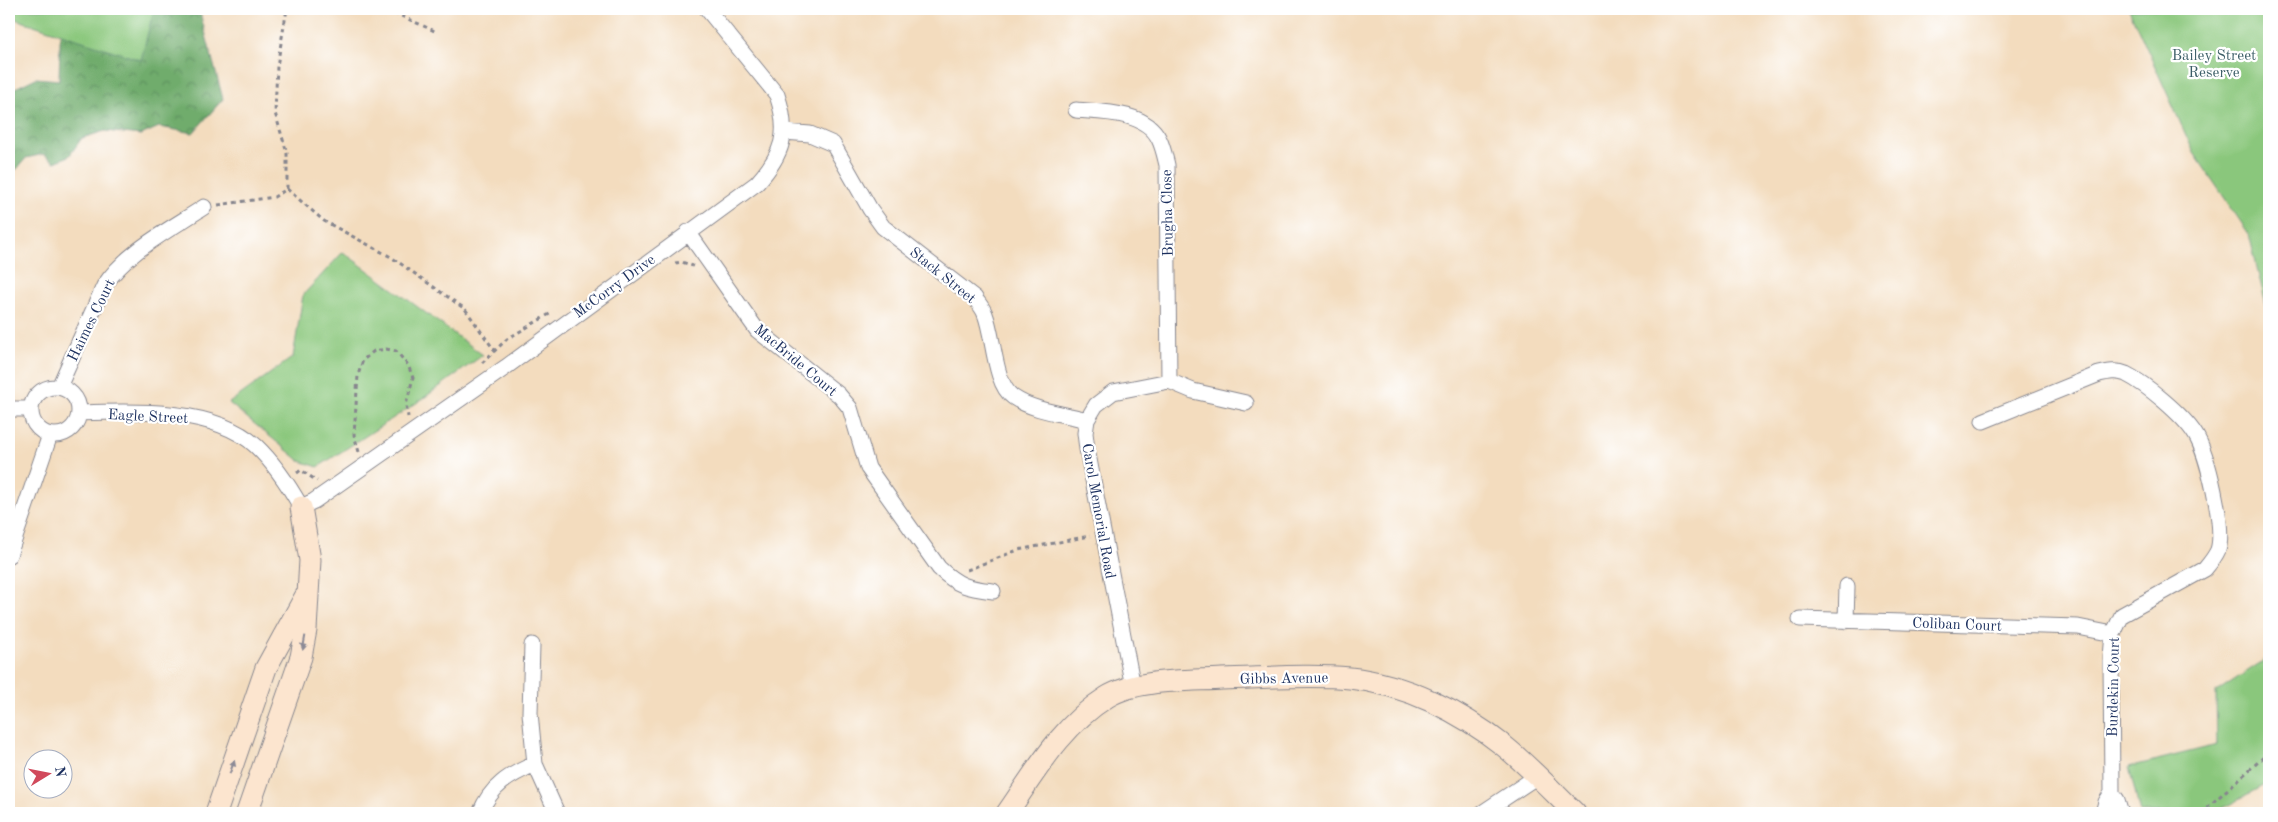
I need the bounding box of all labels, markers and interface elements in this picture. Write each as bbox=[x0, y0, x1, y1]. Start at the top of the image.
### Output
park label: Bailey Street Reserve bbox=[2172, 49, 2256, 81]
street label: Brugha Close bbox=[1160, 169, 1177, 257]
street label: Stack Street bbox=[906, 245, 978, 307]
street label: McCorry Drive bbox=[571, 253, 659, 322]
street label: Haimes Court bbox=[66, 277, 119, 364]
street label: MacBride Court bbox=[751, 322, 839, 400]
street label: Eagle Street bbox=[107, 408, 189, 427]
street label: Carol Memorial Road bbox=[1078, 442, 1117, 580]
street label: Coliban Court bbox=[1912, 616, 2002, 635]
one-way arrow bbox=[299, 635, 307, 651]
street label: Burdekin Court bbox=[2106, 637, 2123, 737]
street label: Gibbs Avenue bbox=[1240, 671, 1329, 688]
north arrow bbox=[22, 750, 72, 800]
one-way arrow bbox=[228, 759, 236, 774]
text: N bbox=[52, 765, 68, 779]

